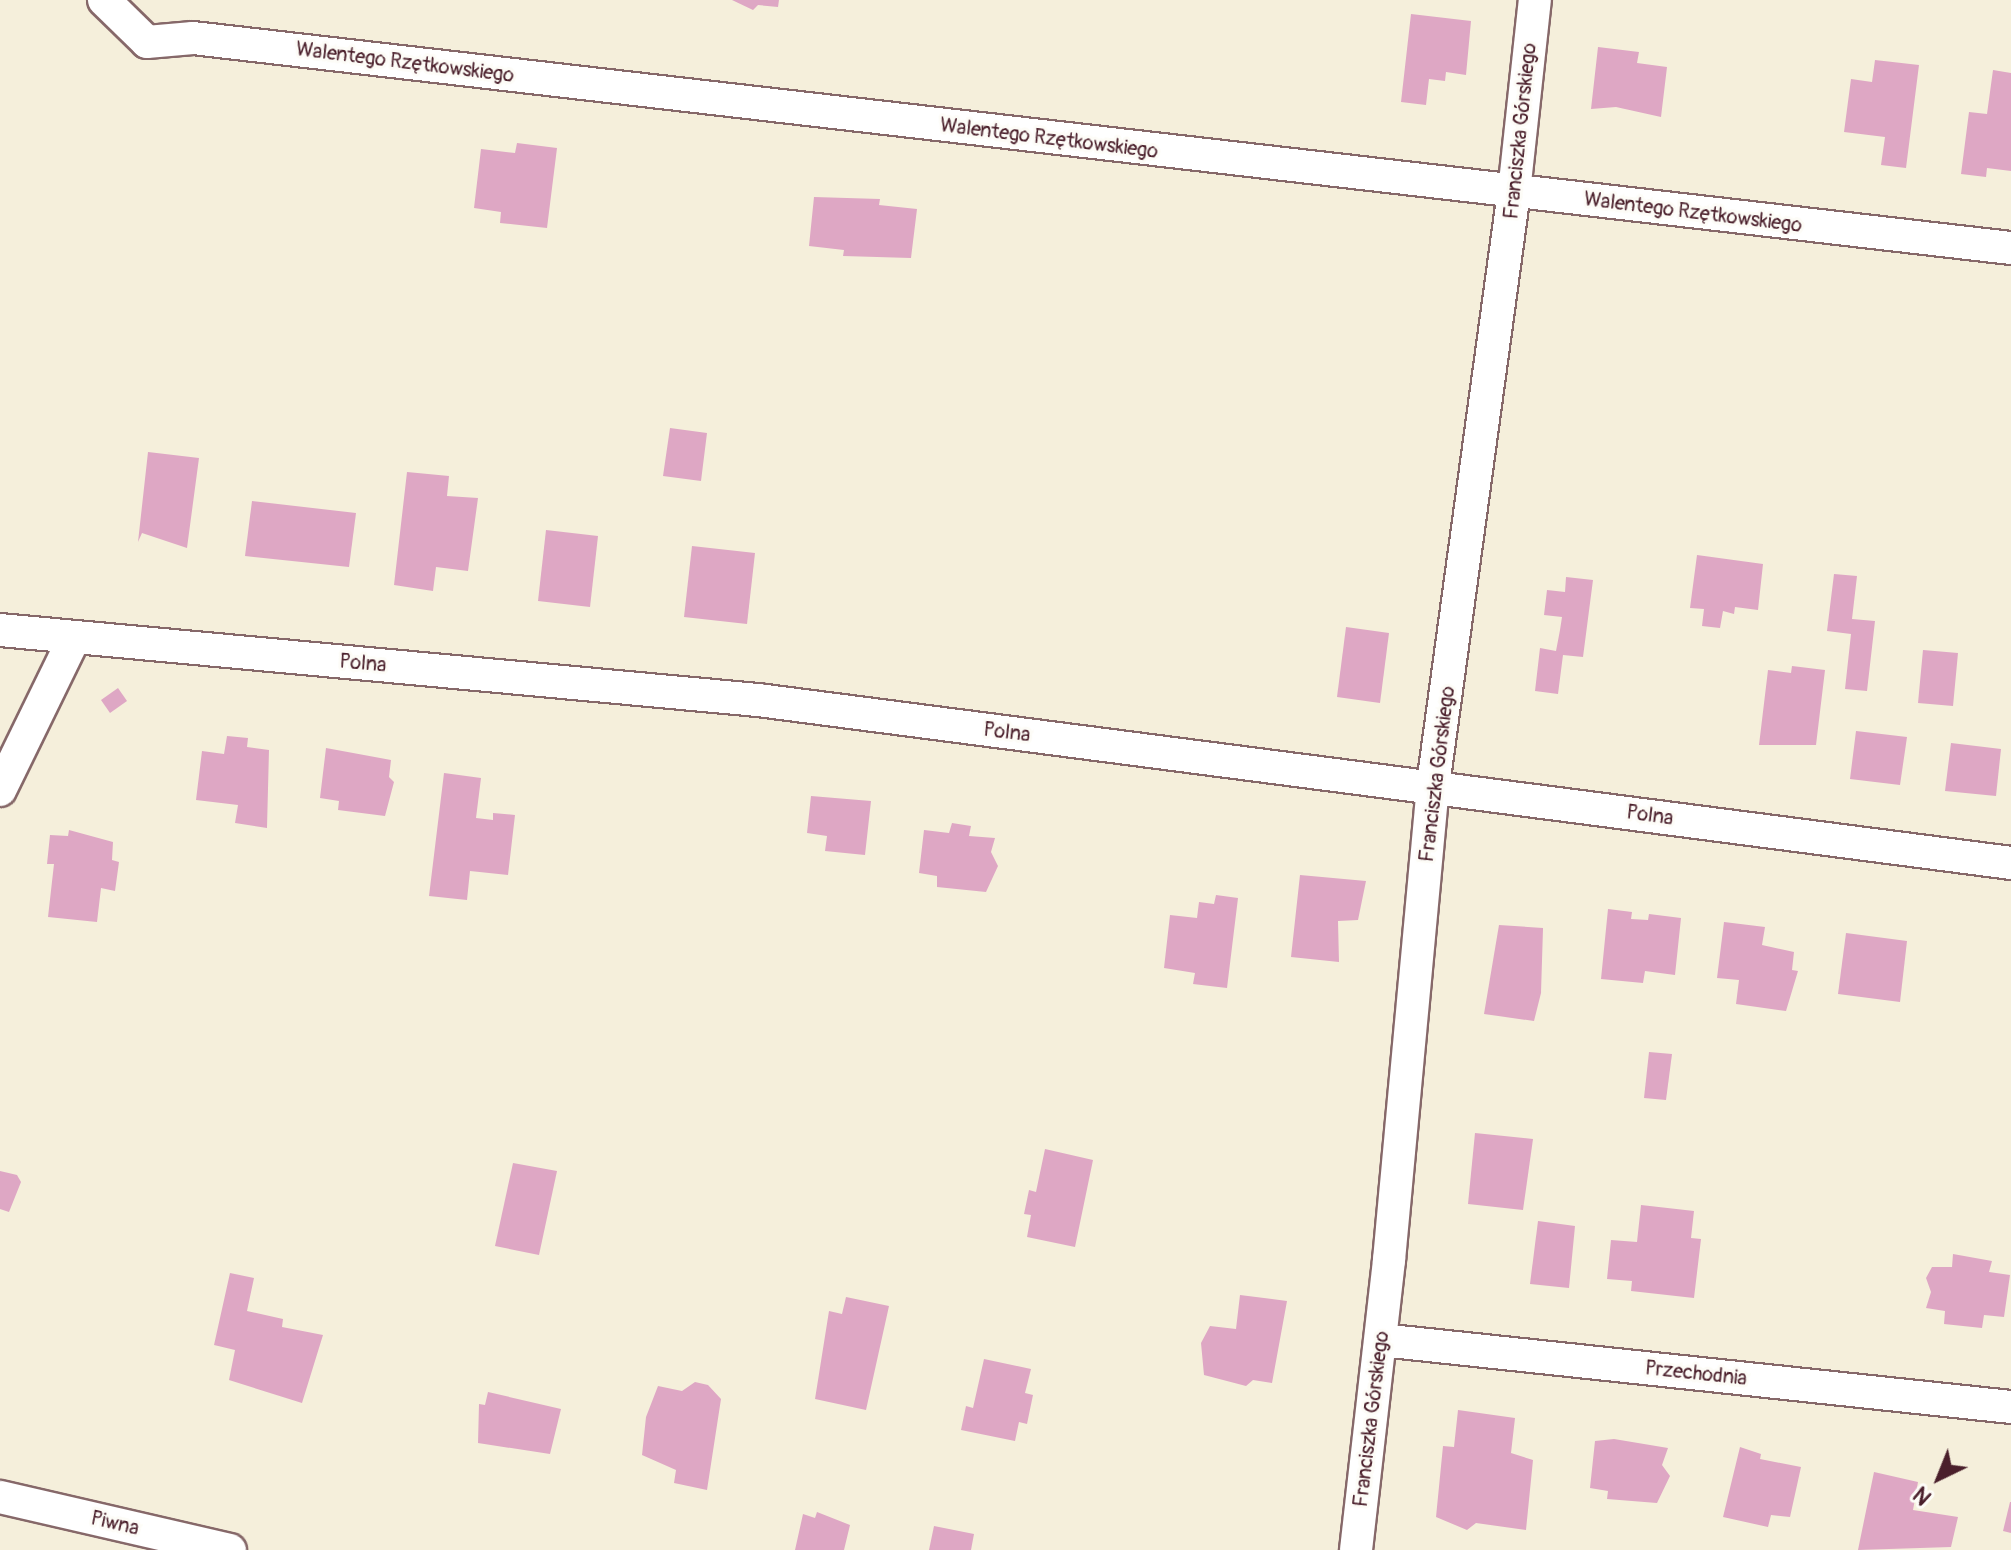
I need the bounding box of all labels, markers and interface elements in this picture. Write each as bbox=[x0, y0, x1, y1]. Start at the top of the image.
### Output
street label: Walentego Rzętkowskiego bbox=[295, 37, 515, 87]
street label: Franciszka Górskiego bbox=[1499, 42, 1541, 220]
street label: Walentego Rzętkowskiego bbox=[939, 113, 1159, 163]
street label: Walentego Rzętkowskiego bbox=[1583, 187, 1803, 237]
street label: Polna bbox=[338, 649, 388, 677]
street label: Franciszka Górskiego bbox=[1414, 685, 1460, 863]
street label: Polna bbox=[982, 717, 1032, 747]
street label: Polna bbox=[1625, 800, 1675, 830]
street label: Franciszka Górskiego bbox=[1348, 1330, 1394, 1508]
street label: Przechodnia bbox=[1644, 1356, 1748, 1390]
north arrow bbox=[1899, 1438, 1979, 1518]
text: N bbox=[1908, 1480, 1938, 1511]
street label: Piwna bbox=[89, 1506, 141, 1540]

